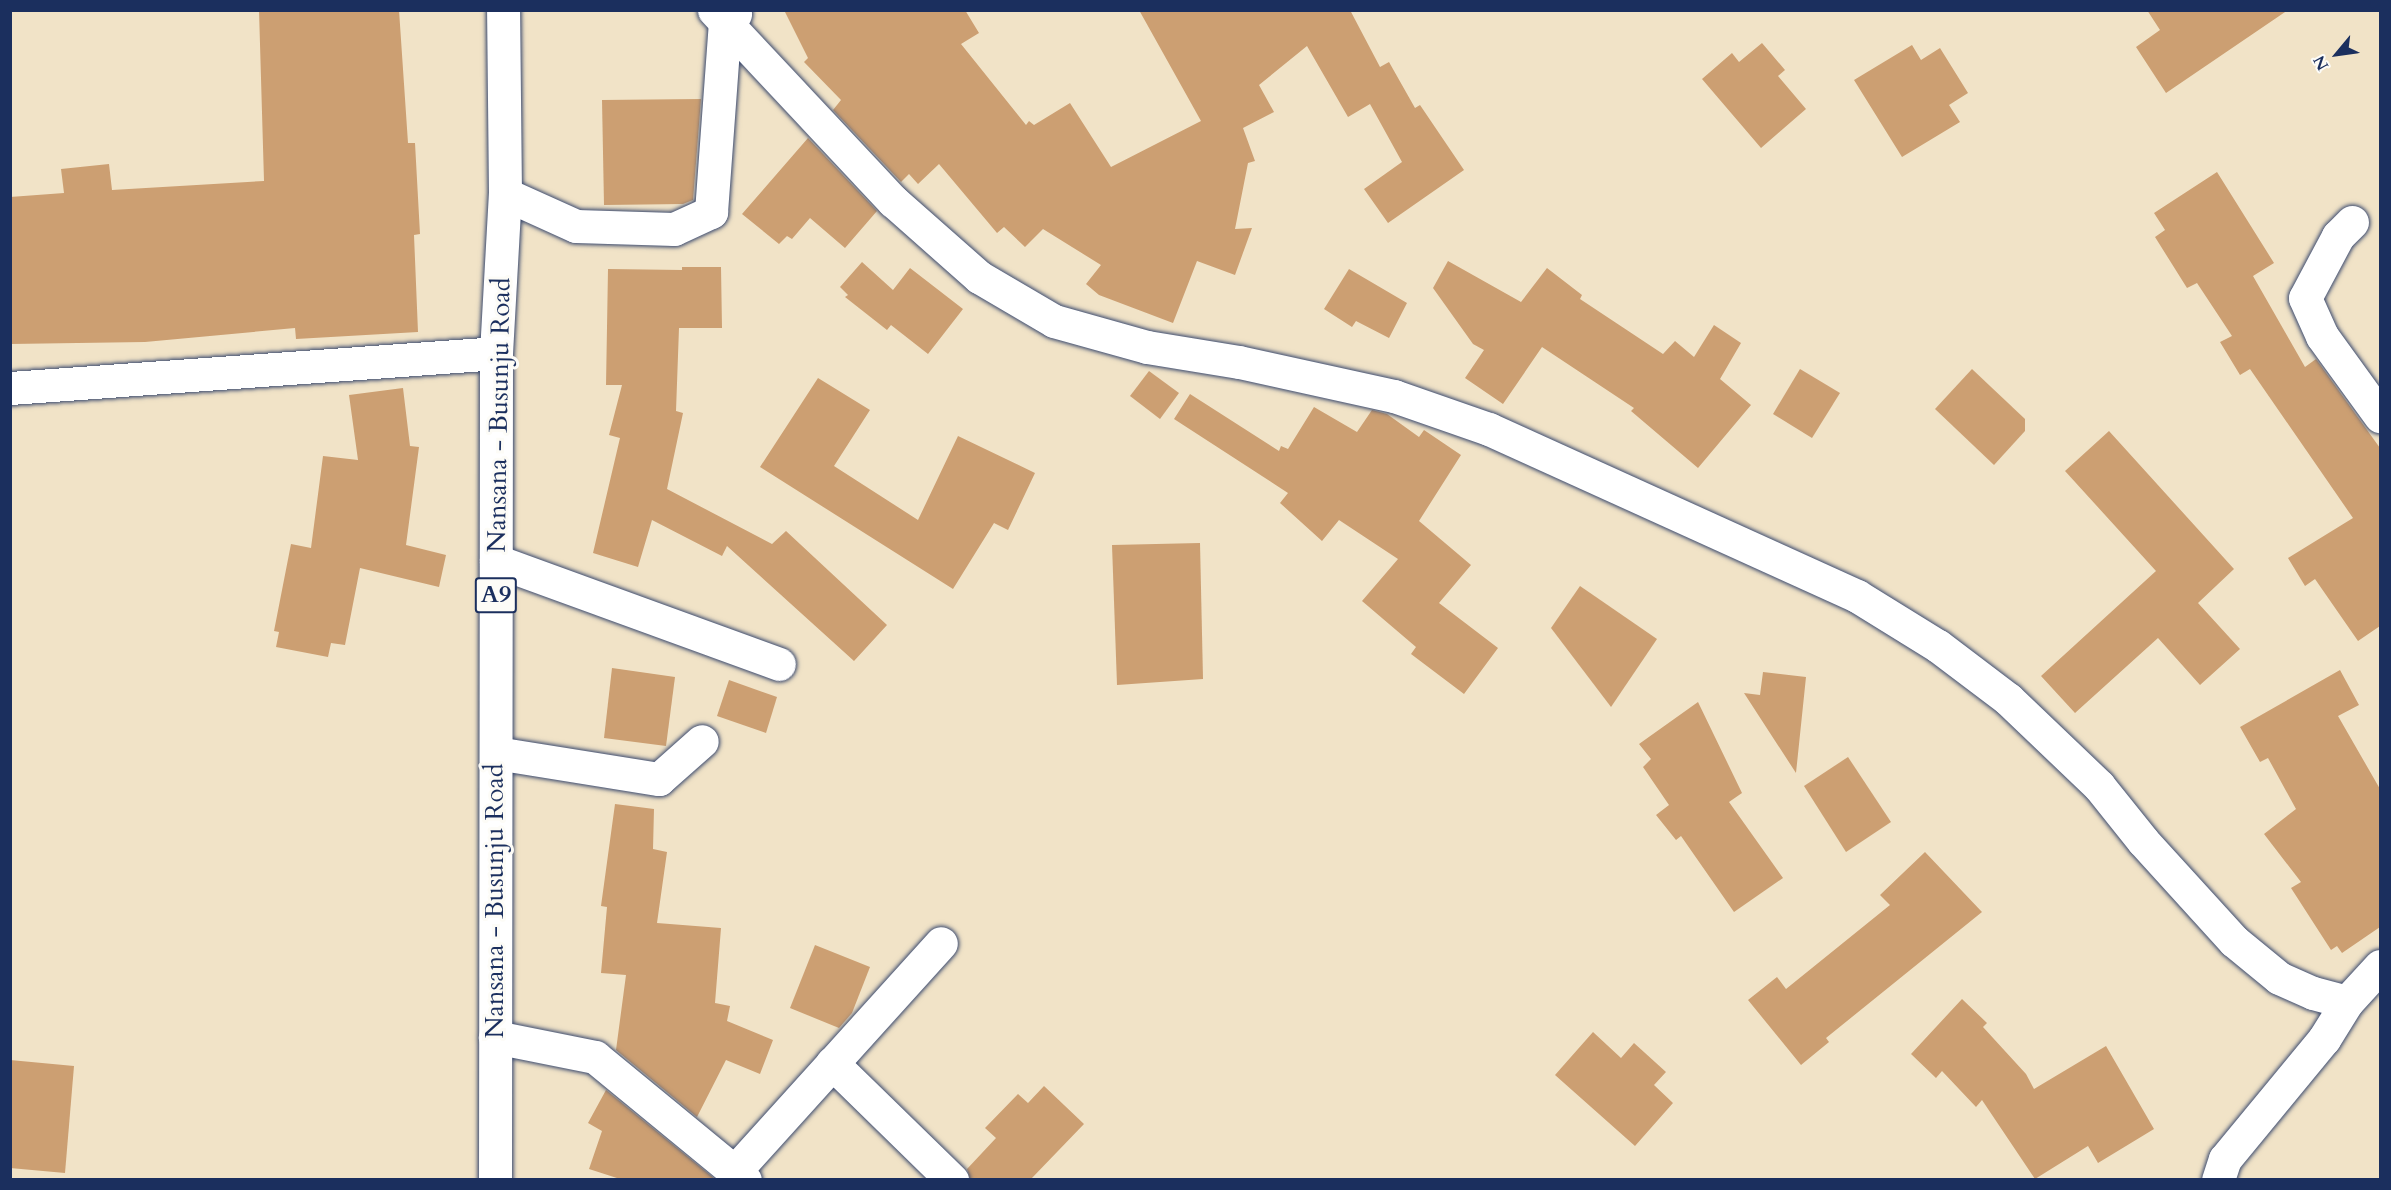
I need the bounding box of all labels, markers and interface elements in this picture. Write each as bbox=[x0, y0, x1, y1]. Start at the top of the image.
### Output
north arrow bbox=[2307, 24, 2367, 84]
text: N bbox=[2308, 51, 2334, 74]
street label: Nansana - Busunju Road bbox=[481, 277, 517, 553]
road number: A9 bbox=[474, 574, 518, 616]
street label: Nansana - Busunju Road bbox=[479, 763, 511, 1039]

